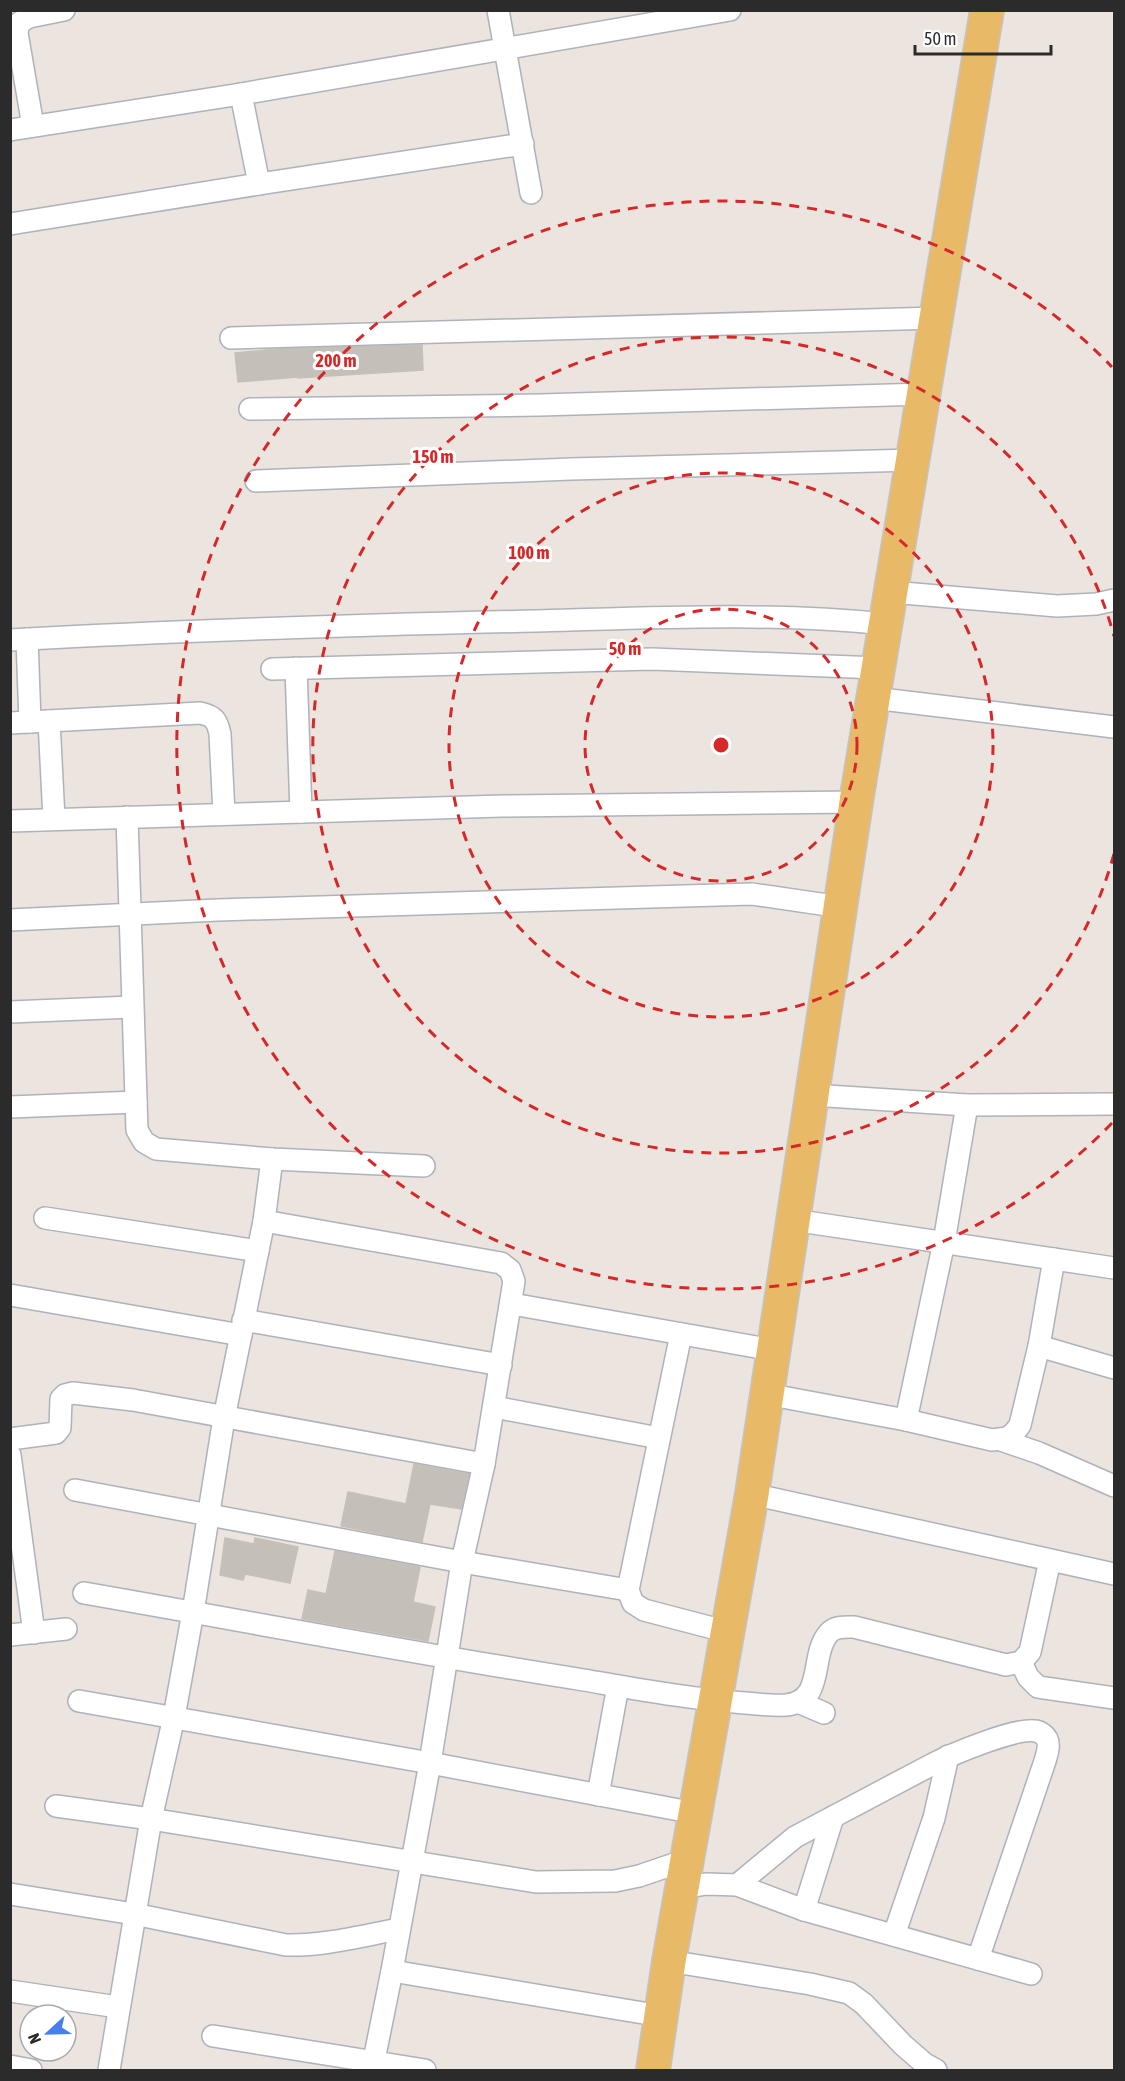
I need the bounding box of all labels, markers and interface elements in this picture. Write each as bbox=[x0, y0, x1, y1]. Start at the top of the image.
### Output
scale bar bbox=[915, 18, 1052, 56]
text: 50 m bbox=[924, 28, 956, 49]
text: 200 m bbox=[316, 350, 356, 371]
text: 150 m bbox=[413, 446, 453, 467]
text: 100 m bbox=[509, 542, 549, 563]
text: 50 m bbox=[609, 638, 641, 659]
centre of rings bbox=[711, 735, 731, 755]
north arrow bbox=[18, 2003, 78, 2063]
text: N bbox=[24, 2031, 44, 2046]

